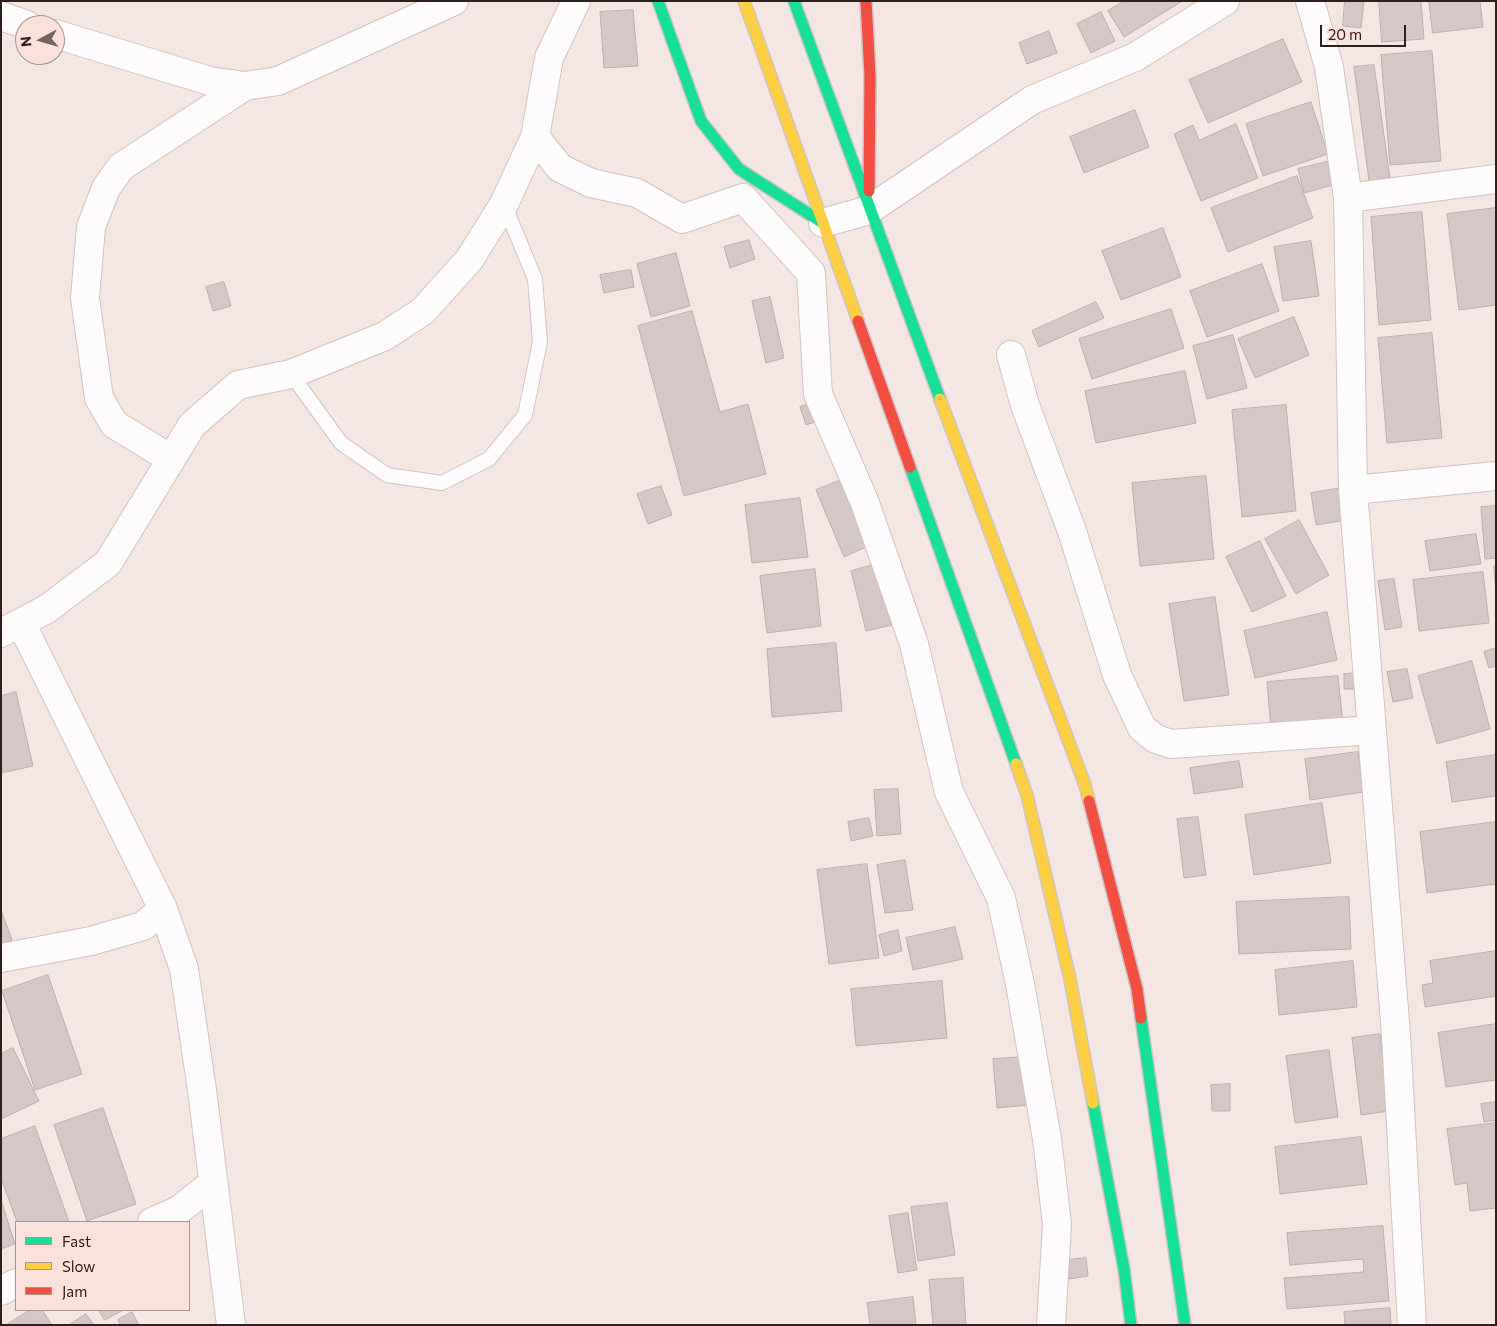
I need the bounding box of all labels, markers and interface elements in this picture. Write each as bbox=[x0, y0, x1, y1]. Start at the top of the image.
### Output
north arrow bbox=[15, 15, 65, 65]
scale bar bbox=[1322, 15, 1408, 47]
text: 20 m bbox=[1328, 25, 1362, 43]
text: N bbox=[17, 35, 35, 48]
legend bbox=[15, 1221, 190, 1311]
text: Fast bbox=[62, 1232, 91, 1250]
text: Slow bbox=[62, 1257, 95, 1275]
text: Jam bbox=[62, 1282, 87, 1300]

